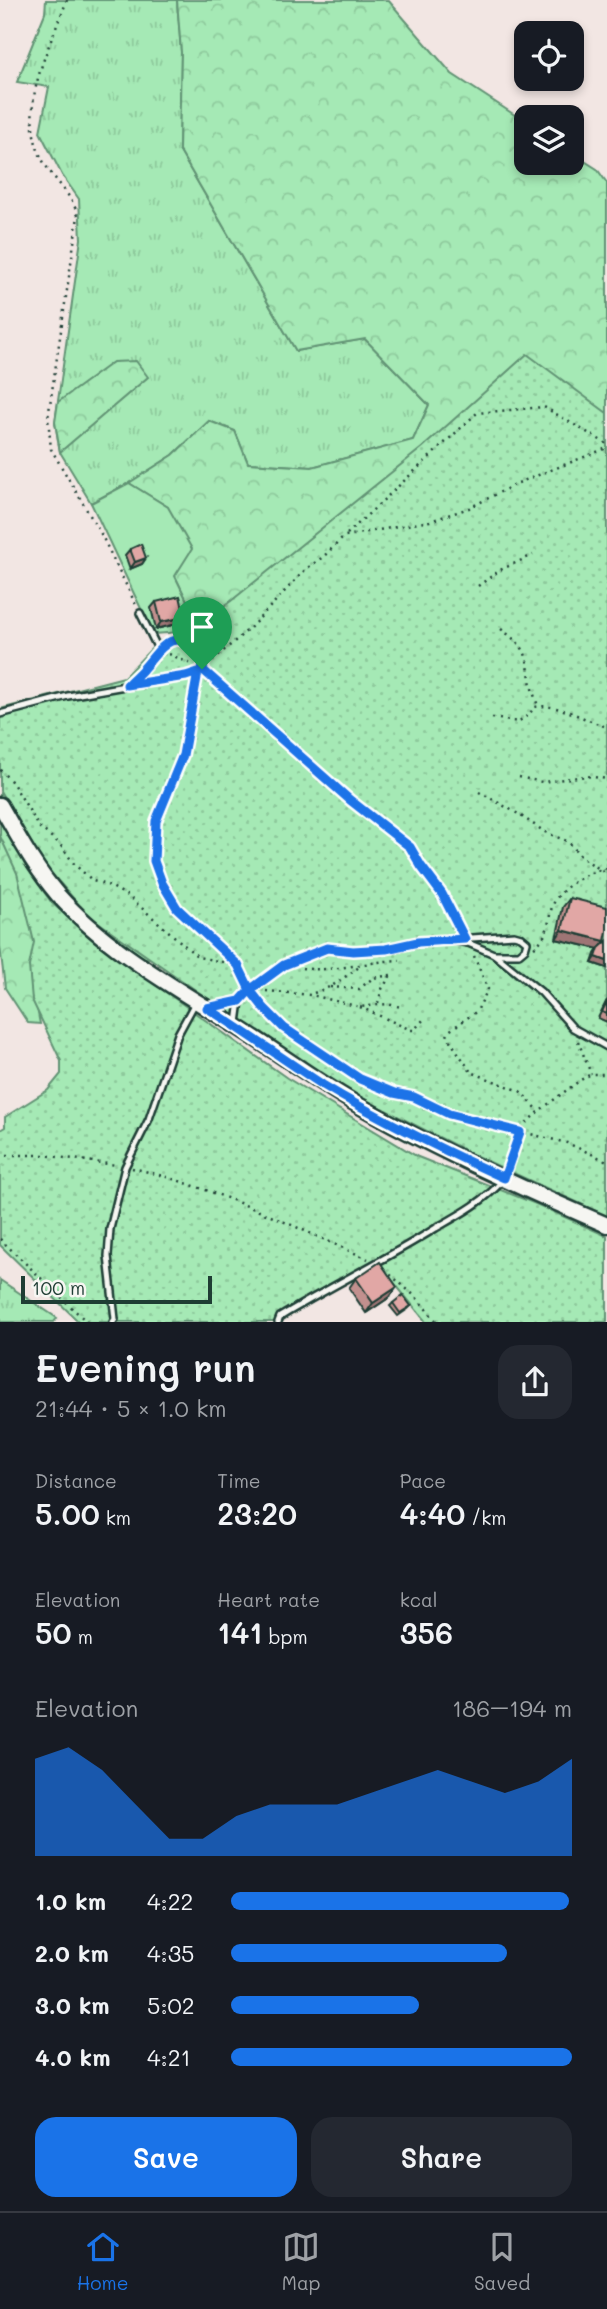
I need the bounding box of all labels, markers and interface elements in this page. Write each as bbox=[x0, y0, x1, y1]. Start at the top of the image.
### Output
map controls bbox=[514, 21, 584, 175]
button: locate bbox=[514, 21, 584, 91]
button: layers bbox=[514, 105, 584, 175]
pin bbox=[172, 597, 232, 669]
icon: arrive bbox=[183, 608, 221, 646]
scale bar bbox=[21, 1273, 212, 1305]
text: 100 m bbox=[32, 1275, 85, 1300]
text: Evening run bbox=[35, 1342, 256, 1392]
button: share bbox=[498, 1345, 572, 1419]
text: 21:44 · 5 × 1.0 km bbox=[35, 1393, 227, 1423]
text: Distance bbox=[35, 1468, 117, 1493]
text: Time bbox=[217, 1468, 261, 1493]
text: Pace bbox=[400, 1468, 446, 1493]
text: 5.00 bbox=[35, 1493, 100, 1533]
text: 23:20 bbox=[217, 1493, 297, 1533]
text: 4:40 bbox=[400, 1493, 465, 1533]
text: km bbox=[100, 1505, 131, 1530]
text: /km bbox=[465, 1505, 507, 1530]
text: Elevation bbox=[35, 1587, 120, 1612]
text: Heart rate bbox=[217, 1587, 320, 1612]
text: kcal bbox=[400, 1587, 438, 1612]
text: 50 bbox=[35, 1612, 72, 1652]
text: 141 bbox=[217, 1612, 263, 1652]
text: 356 bbox=[400, 1612, 453, 1652]
text: m bbox=[72, 1624, 93, 1649]
text: bpm bbox=[263, 1624, 308, 1649]
text: Elevation bbox=[35, 1693, 138, 1723]
text: 186–194 m bbox=[452, 1693, 572, 1723]
text: 1.0 km bbox=[35, 1886, 106, 1916]
text: 4:22 bbox=[147, 1886, 193, 1916]
text: 2.0 km bbox=[35, 1938, 109, 1968]
text: 4:35 bbox=[147, 1938, 195, 1968]
text: 3.0 km bbox=[35, 1990, 110, 2020]
text: 5:02 bbox=[147, 1990, 195, 2020]
text: 4.0 km bbox=[35, 2042, 110, 2072]
text: 4:21 bbox=[147, 2042, 191, 2072]
button: Save bbox=[35, 2117, 297, 2197]
button: Share bbox=[311, 2117, 572, 2197]
tab: Home bbox=[77, 2228, 128, 2295]
tab: Map bbox=[282, 2228, 321, 2295]
tab: Saved bbox=[474, 2228, 530, 2295]

